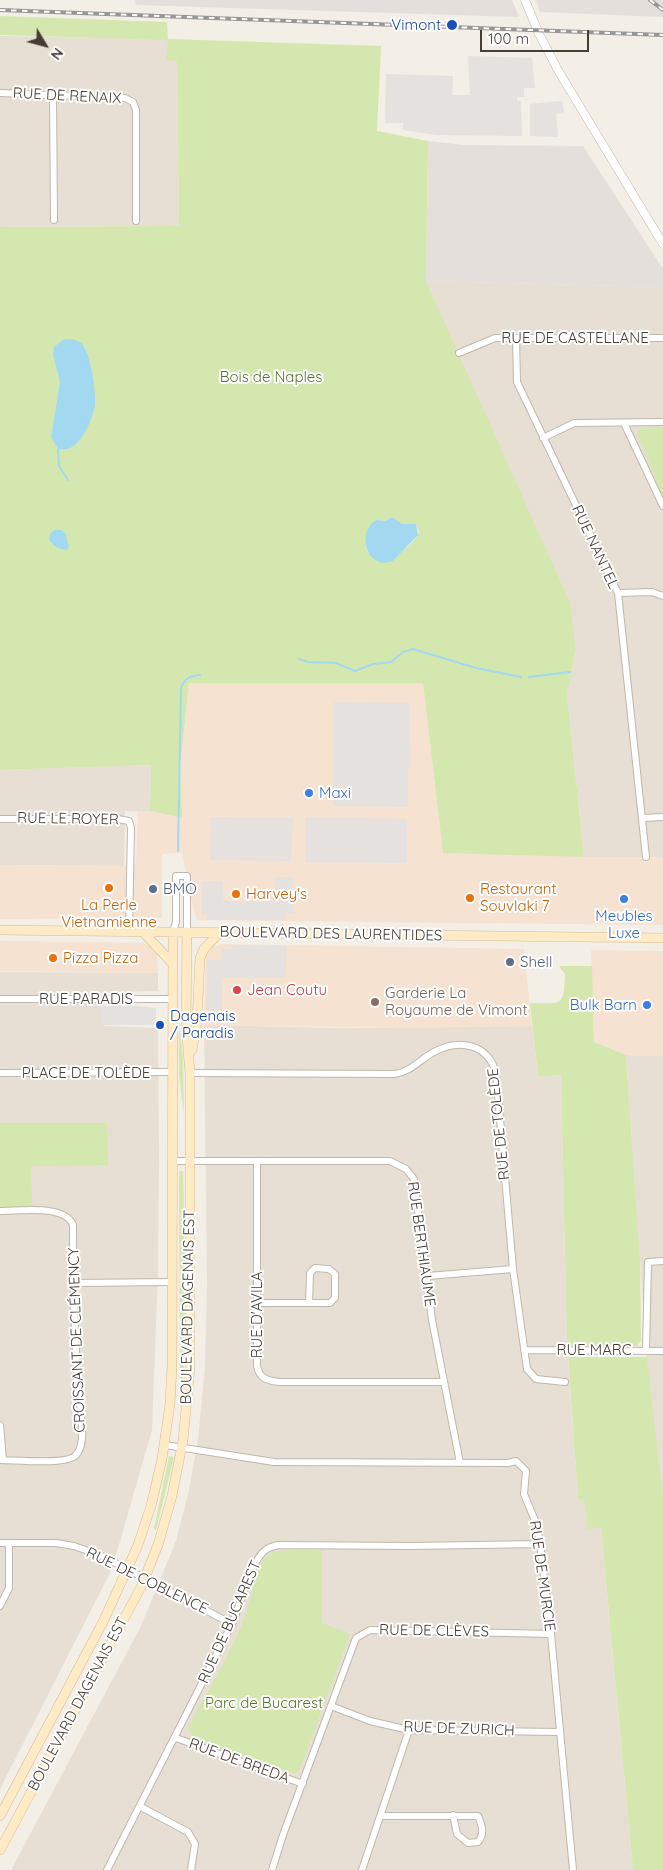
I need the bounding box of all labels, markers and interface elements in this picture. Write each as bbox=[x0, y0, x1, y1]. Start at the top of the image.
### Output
place label: Vimont bbox=[391, 16, 441, 34]
marker: Vimont bbox=[445, 18, 459, 32]
north arrow bbox=[20, 20, 70, 70]
scale bar bbox=[483, 20, 592, 52]
text: 100 m bbox=[488, 29, 529, 48]
text: N bbox=[47, 44, 67, 64]
street label: RUE DE RENAIX bbox=[12, 84, 122, 108]
street label: RUE DE CASTELLANE bbox=[501, 329, 649, 347]
park label: Bois de Naples bbox=[220, 368, 322, 386]
street label: RUE NANTEL bbox=[568, 502, 622, 592]
place label: Maxi bbox=[319, 784, 351, 802]
marker: Maxi bbox=[303, 787, 315, 799]
street label: RUE LE ROYER bbox=[17, 809, 119, 829]
place label: BMO bbox=[163, 880, 197, 898]
place label: Restaurant Souvlaki 7 bbox=[480, 880, 556, 915]
marker: La Perle Vietnamienne bbox=[103, 882, 115, 894]
marker: BMO bbox=[147, 883, 159, 895]
place label: Harvey's bbox=[246, 885, 307, 903]
marker: Harvey's bbox=[230, 888, 242, 900]
marker: Restaurant Souvlaki 7 bbox=[464, 892, 476, 904]
marker: Meubles Luxe bbox=[618, 893, 630, 905]
place label: La Perle Vietnamienne bbox=[61, 896, 157, 931]
place label: Meubles Luxe bbox=[595, 907, 653, 942]
street label: BOULEVARD DES LAURENTIDES bbox=[220, 923, 442, 945]
place label: Pizza Pizza bbox=[63, 949, 138, 967]
marker: Pizza Pizza bbox=[47, 952, 59, 964]
place label: Shell bbox=[520, 953, 552, 971]
marker: Shell bbox=[504, 956, 516, 968]
place label: Jean Coutu bbox=[247, 981, 327, 999]
marker: Jean Coutu bbox=[231, 984, 243, 996]
place label: Garderie La Royaume de Vimont bbox=[385, 984, 528, 1019]
street label: RUE PARADIS bbox=[39, 990, 133, 1008]
marker: Garderie La Royaume de Vimont bbox=[369, 996, 381, 1008]
place label: Bulk Barn bbox=[570, 996, 637, 1014]
marker: Bulk Barn bbox=[641, 999, 653, 1011]
place label: Dagenais / Paradis bbox=[170, 1007, 235, 1042]
marker: Dagenais / Paradis bbox=[154, 1019, 166, 1031]
street label: PLACE DE TOLÈDE bbox=[22, 1064, 150, 1082]
street label: RUE DE TOLÈDE bbox=[484, 1067, 514, 1181]
street label: RUE BERTHIAUME bbox=[403, 1180, 439, 1308]
street label: BOULEVARD DAGENAIS EST bbox=[177, 1209, 199, 1405]
street label: CROISSANT DE CLÉMENCY bbox=[65, 1247, 89, 1433]
street label: RUE D'AVILA bbox=[248, 1272, 266, 1358]
street label: RUE MARC bbox=[556, 1341, 632, 1359]
street label: RUE DE MURCIE bbox=[525, 1519, 559, 1633]
street label: RUE DE COBLENCE bbox=[83, 1544, 211, 1618]
street label: RUE DE BUCAREST bbox=[195, 1558, 265, 1686]
street label: BOULEVARD DAGENAIS EST bbox=[24, 1614, 132, 1794]
street label: RUE DE CLÈVES bbox=[379, 1621, 489, 1641]
park label: Parc de Bucarest bbox=[205, 1694, 323, 1712]
street label: RUE DE ZURICH bbox=[403, 1718, 515, 1740]
street label: RUE DE BREDA bbox=[186, 1735, 292, 1787]

